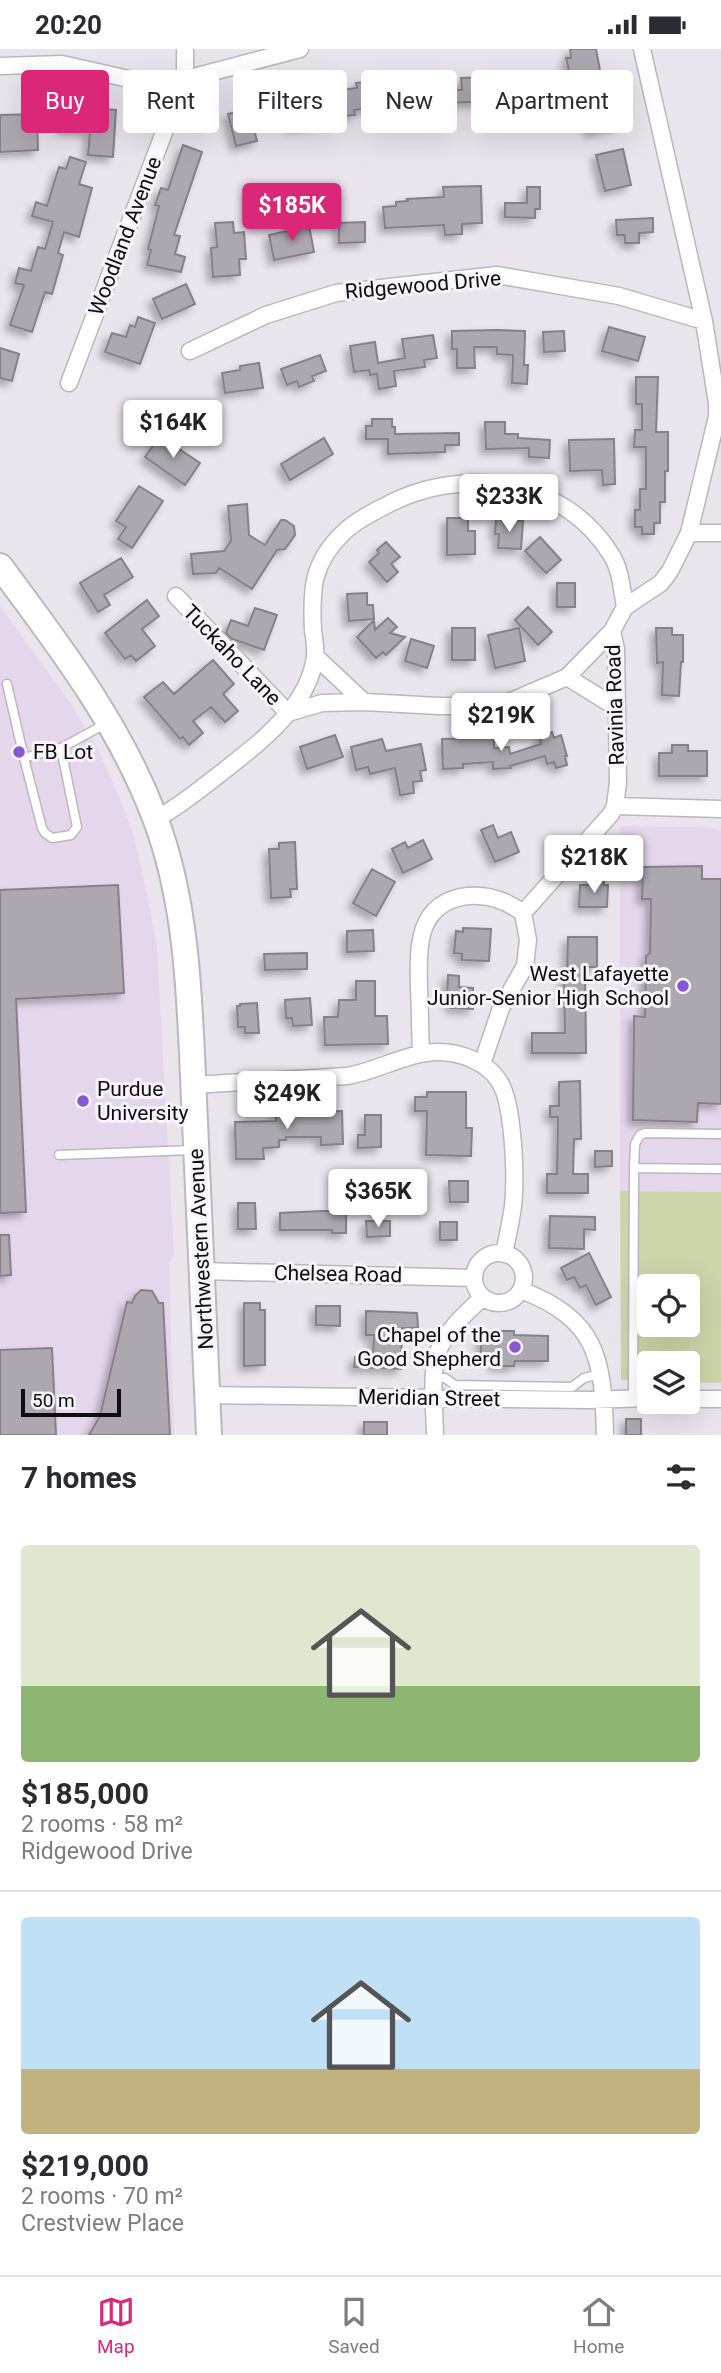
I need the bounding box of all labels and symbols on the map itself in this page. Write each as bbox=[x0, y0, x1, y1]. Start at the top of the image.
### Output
street label: Woodland Avenue bbox=[84, 153, 166, 319]
pin: $185K bbox=[243, 183, 341, 243]
street label: Ridgewood Drive bbox=[344, 266, 502, 304]
pin: $164K bbox=[124, 401, 222, 460]
pin: $233K bbox=[460, 475, 558, 534]
street label: Tuckaho Lane bbox=[178, 600, 286, 710]
street label: Ravinia Road bbox=[601, 644, 629, 766]
pin: $219K bbox=[452, 693, 550, 753]
place label: FB Lot bbox=[33, 740, 93, 764]
marker: FB Lot bbox=[11, 744, 27, 760]
pin: $218K bbox=[545, 835, 643, 895]
place label: West Lafayette Junior-Senior High School bbox=[427, 962, 669, 1010]
marker: West Lafayette Junior-Senior High School bbox=[675, 978, 691, 994]
pin: $249K bbox=[238, 1072, 336, 1131]
place label: Purdue University bbox=[97, 1077, 188, 1125]
marker: Purdue University bbox=[75, 1093, 91, 1109]
street label: Northwestern Avenue bbox=[184, 1148, 218, 1350]
pin: $365K bbox=[329, 1169, 427, 1229]
street label: Chelsea Road bbox=[274, 1261, 402, 1287]
place label: Chapel of the Good Shepherd bbox=[357, 1323, 501, 1371]
marker: Chapel of the Good Shepherd bbox=[507, 1339, 523, 1355]
street label: Meridian Street bbox=[358, 1385, 500, 1411]
scale bar bbox=[21, 1386, 121, 1418]

